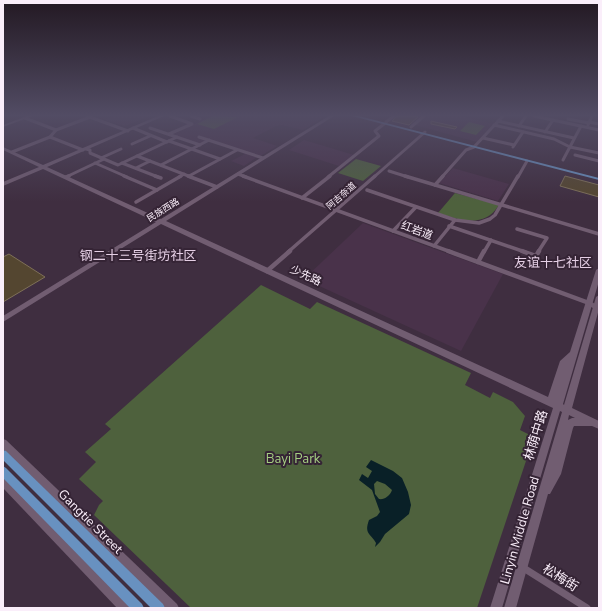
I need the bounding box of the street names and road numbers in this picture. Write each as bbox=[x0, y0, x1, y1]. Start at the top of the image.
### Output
street label: 阿吉奈道 bbox=[323, 180, 359, 212]
street label: 民族西路 bbox=[145, 195, 181, 225]
street label: 红岩道 bbox=[399, 218, 435, 243]
street label: 少先路 bbox=[288, 262, 324, 289]
street label: 林荫中路 bbox=[520, 408, 552, 463]
street label: Linyin Middle Road bbox=[496, 474, 544, 586]
street label: Gangtie Street bbox=[54, 485, 127, 558]
street label: 松梅街 bbox=[539, 560, 582, 596]

